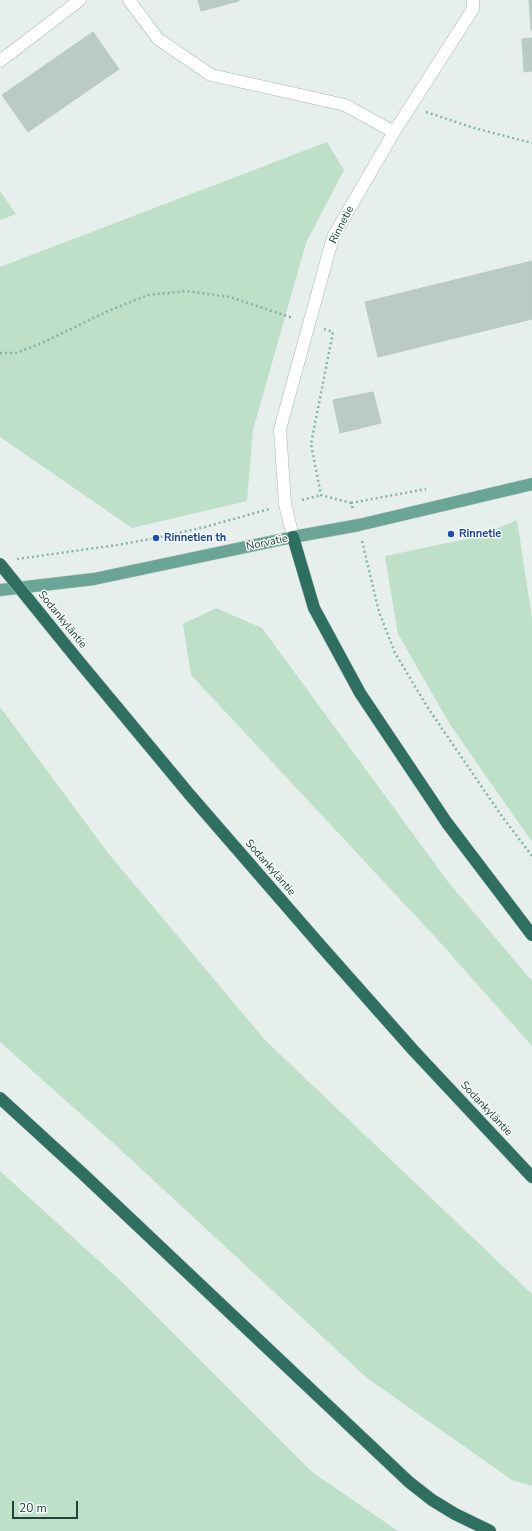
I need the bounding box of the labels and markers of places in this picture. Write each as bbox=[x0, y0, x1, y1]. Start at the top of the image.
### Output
place label: Rinnetie bbox=[459, 527, 501, 541]
marker: Rinnetie bbox=[446, 529, 456, 539]
place label: Rinnetien th bbox=[164, 531, 226, 545]
marker: Rinnetien th bbox=[151, 533, 161, 543]

